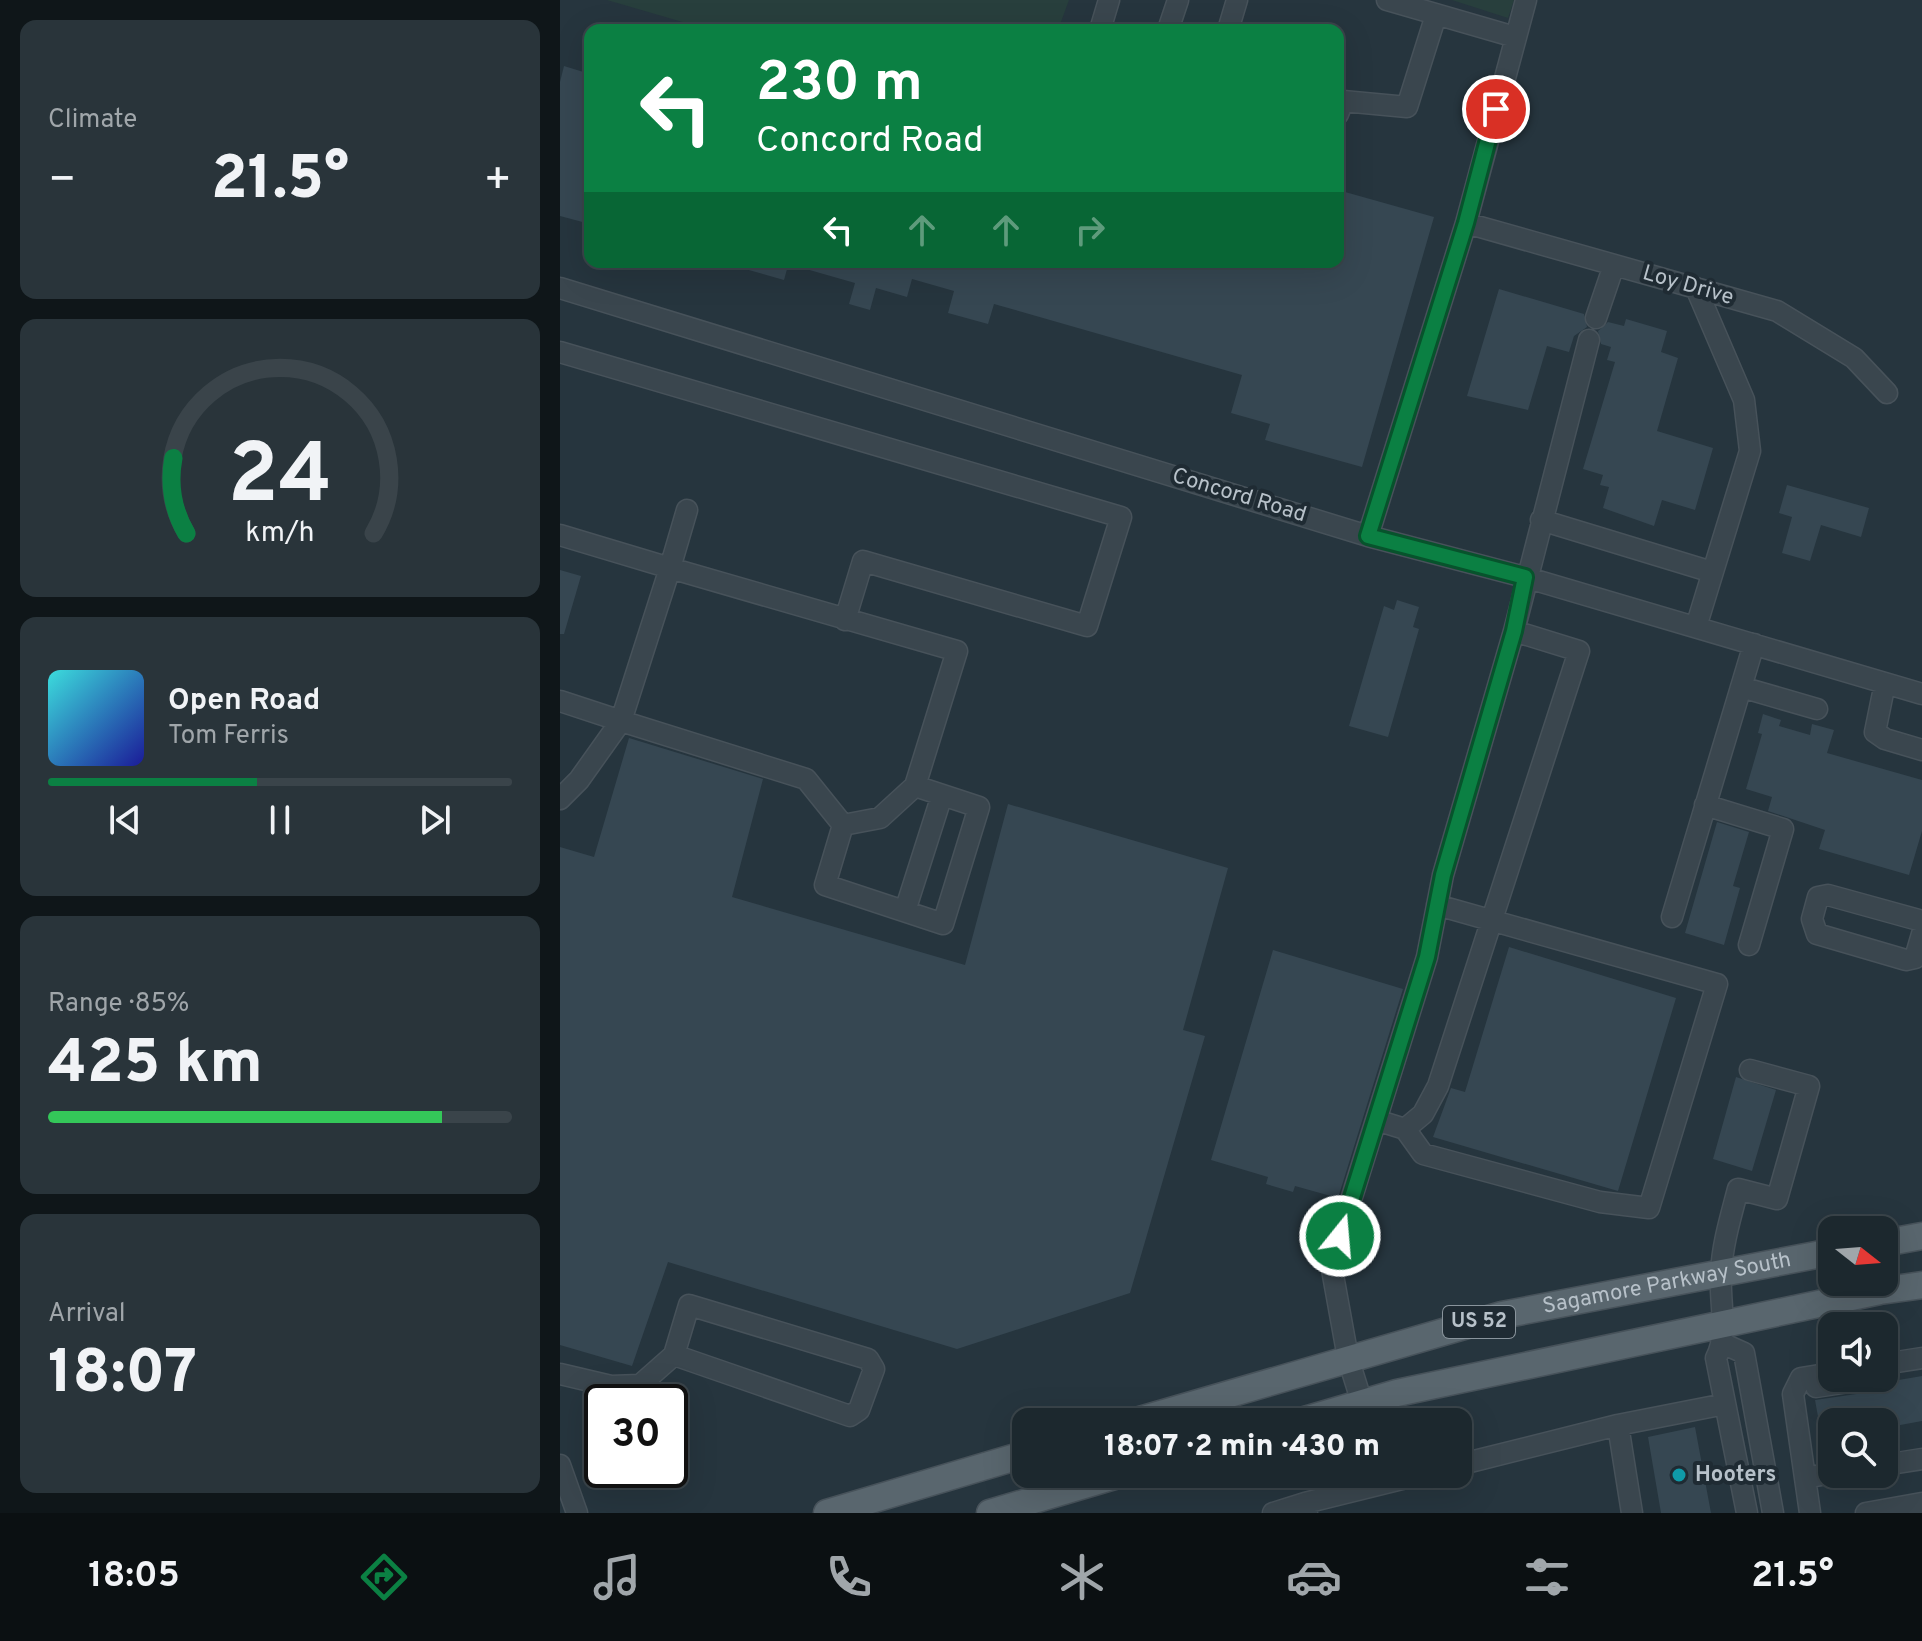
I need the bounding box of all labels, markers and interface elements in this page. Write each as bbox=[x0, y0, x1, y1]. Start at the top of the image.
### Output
text: 230 m bbox=[756, 50, 923, 120]
icon: left bbox=[624, 56, 728, 160]
pin bbox=[1462, 75, 1530, 143]
icon: arrive bbox=[1474, 87, 1518, 131]
text: Climate bbox=[48, 104, 137, 137]
text: Concord Road bbox=[756, 119, 984, 165]
text: 21.5° bbox=[211, 144, 349, 220]
text: − bbox=[48, 154, 76, 210]
text: + bbox=[484, 154, 512, 210]
icon: left bbox=[816, 208, 860, 252]
icon: ahead bbox=[900, 208, 944, 252]
icon: ahead bbox=[984, 208, 1028, 252]
icon: right bbox=[1068, 208, 1112, 252]
street label: Loy Drive bbox=[1639, 260, 1737, 312]
text: 24 bbox=[228, 426, 332, 531]
street label: Concord Road bbox=[1169, 463, 1309, 529]
text: km/h bbox=[245, 516, 315, 552]
text: Open Road bbox=[168, 683, 320, 720]
text: Tom Ferris bbox=[168, 720, 289, 753]
icon: previous bbox=[103, 798, 147, 842]
icon: pause bbox=[258, 798, 302, 842]
icon: next bbox=[413, 798, 457, 842]
text: Range · 85% bbox=[48, 988, 189, 1021]
text: 425 km bbox=[48, 1028, 263, 1104]
position arrow bbox=[1298, 1194, 1382, 1278]
north arrow bbox=[1818, 1216, 1898, 1296]
map controls bbox=[1818, 1216, 1898, 1488]
street label: Sagamore Parkway South bbox=[1540, 1247, 1793, 1320]
text: Arrival bbox=[48, 1298, 126, 1331]
road number: US 52 bbox=[1443, 1306, 1515, 1338]
button: sound bbox=[1818, 1312, 1898, 1392]
text: 18:07 bbox=[48, 1338, 197, 1414]
speed limit sign: 30 bbox=[584, 1384, 688, 1488]
button: search bbox=[1818, 1408, 1898, 1488]
text: 18:07 · 2 min · 430 m bbox=[1104, 1429, 1380, 1466]
place label: Hooters bbox=[1695, 1462, 1776, 1489]
marker: Hooters bbox=[1670, 1466, 1688, 1484]
icon: directions bbox=[356, 1549, 412, 1605]
icon: music bbox=[589, 1549, 645, 1605]
icon: phone bbox=[821, 1549, 877, 1605]
icon: climate bbox=[1054, 1549, 1110, 1605]
icon: car bbox=[1286, 1549, 1342, 1605]
icon: filters bbox=[1519, 1549, 1575, 1605]
text: 18:05 bbox=[88, 1554, 180, 1600]
text: 21.5° bbox=[1751, 1554, 1834, 1600]

